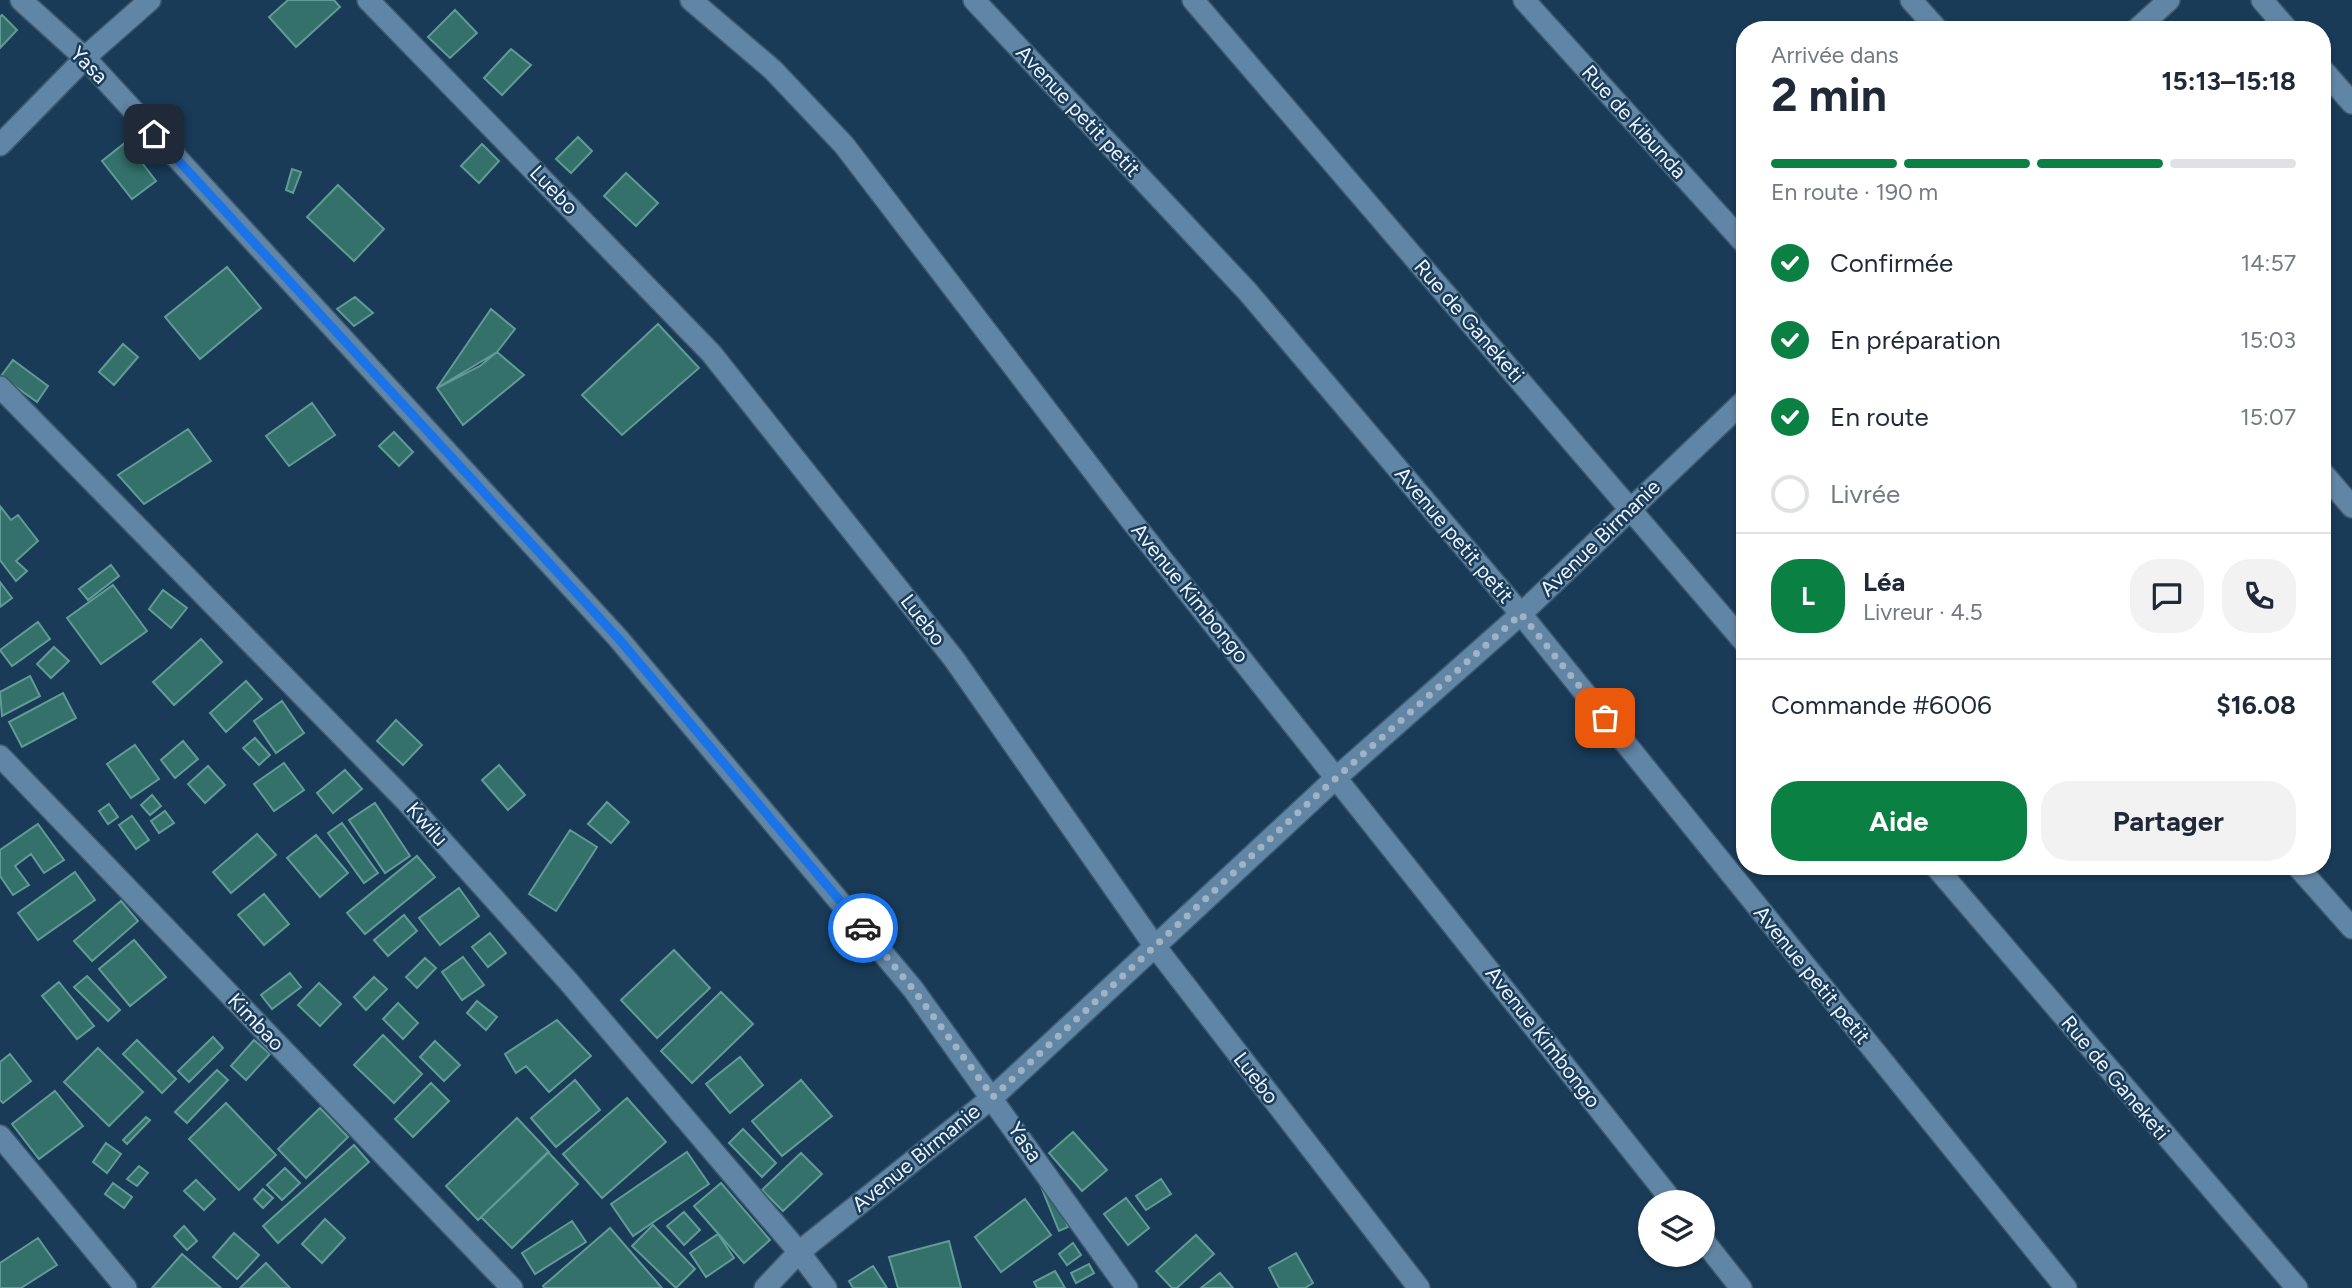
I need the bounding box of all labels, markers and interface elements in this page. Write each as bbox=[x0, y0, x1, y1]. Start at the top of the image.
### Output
street label: Avenue petit petit bbox=[1011, 40, 1146, 182]
street label: Yasa bbox=[65, 41, 113, 89]
text: Arrivée dans bbox=[1771, 41, 1899, 69]
street label: Rue de kibunda bbox=[1577, 60, 1692, 184]
text: 15:13–15:18 bbox=[2162, 65, 2296, 97]
text: 2 min bbox=[1771, 67, 1887, 123]
pin bbox=[124, 104, 184, 164]
icon: home bbox=[135, 115, 173, 153]
street label: Luebo bbox=[525, 160, 584, 219]
text: En route · 190 m bbox=[1771, 178, 1938, 206]
icon: check bbox=[1771, 244, 1809, 282]
text: Confirmée bbox=[1830, 247, 1953, 279]
text: 14:57 bbox=[2241, 249, 2296, 277]
street label: Rue de Ganeketi bbox=[1409, 254, 1530, 387]
icon: check bbox=[1771, 321, 1809, 359]
text: En préparation bbox=[1830, 324, 2001, 356]
text: 15:03 bbox=[2240, 326, 2296, 354]
icon: check bbox=[1771, 398, 1809, 436]
text: En route bbox=[1830, 401, 1929, 433]
text: 15:07 bbox=[2240, 403, 2296, 431]
street label: Avenue petit petit bbox=[1390, 461, 1519, 608]
street label: Avenue Birmanie bbox=[1534, 474, 1665, 601]
text: Livrée bbox=[1830, 478, 1900, 510]
street label: Avenue Kimbongo bbox=[1126, 518, 1254, 668]
button: chat bbox=[2130, 559, 2204, 633]
button: phone bbox=[2222, 559, 2296, 633]
text: Léa bbox=[1863, 566, 1905, 598]
text: L bbox=[1801, 580, 1815, 612]
street label: Luebo bbox=[896, 589, 951, 650]
text: Livreur · 4.5 bbox=[1863, 598, 1983, 626]
pin bbox=[1575, 688, 1635, 748]
text: Commande #6006 bbox=[1771, 689, 1992, 721]
text: $16.08 bbox=[2216, 689, 2296, 721]
icon: bag bbox=[1586, 699, 1624, 737]
button: Aide bbox=[1771, 781, 2027, 861]
button: Partager bbox=[2041, 781, 2296, 861]
street label: Kwilu bbox=[401, 797, 453, 851]
courier bbox=[828, 893, 898, 963]
street label: Avenue petit petit bbox=[1749, 901, 1876, 1049]
icon: car bbox=[844, 909, 882, 947]
street label: Avenue Kimbongo bbox=[1480, 961, 1606, 1112]
street label: Kimbao bbox=[223, 988, 290, 1056]
street label: Rue de Ganeketi bbox=[2056, 1010, 2175, 1145]
street label: Luebo bbox=[1229, 1047, 1284, 1108]
street label: Avenue Birmanie bbox=[847, 1098, 985, 1217]
street label: Yasa bbox=[1003, 1117, 1048, 1166]
map controls bbox=[1638, 1190, 1715, 1267]
button: layers bbox=[1638, 1190, 1715, 1267]

